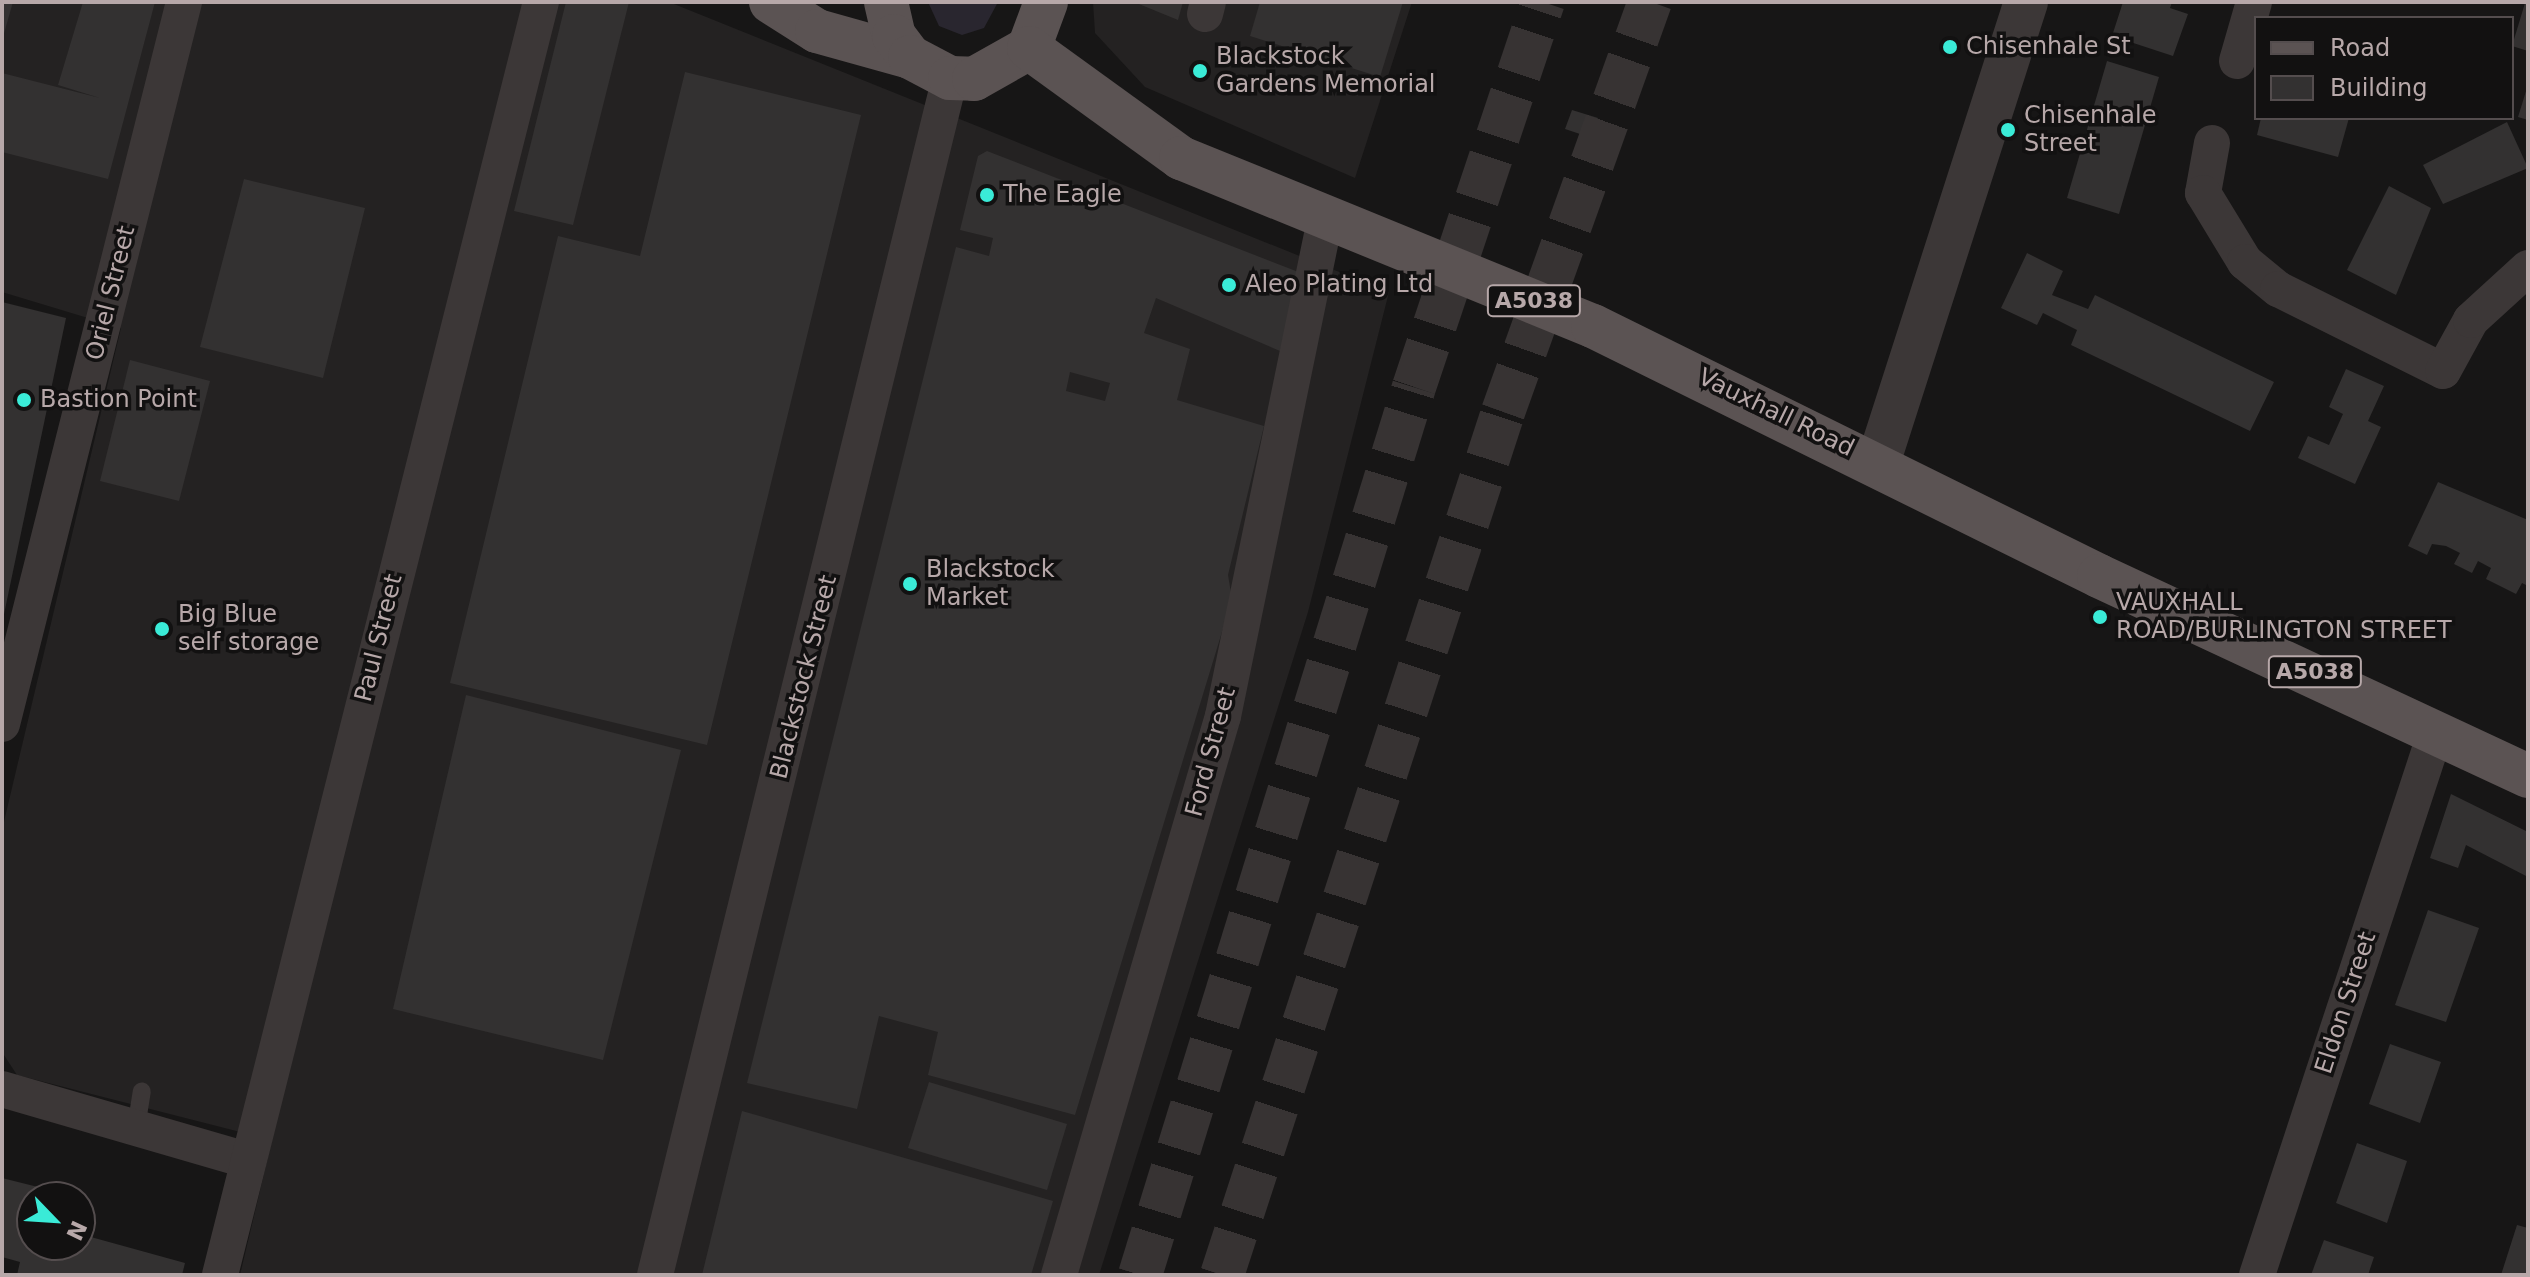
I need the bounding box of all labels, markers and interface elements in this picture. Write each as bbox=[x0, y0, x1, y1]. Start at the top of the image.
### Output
legend bbox=[2254, 16, 2514, 120]
place label: Chisenhale St bbox=[1966, 33, 2131, 61]
text: Road bbox=[2330, 34, 2390, 62]
marker: Chisenhale St bbox=[1941, 38, 1959, 56]
place label: Blackstock Gardens Memorial bbox=[1216, 43, 1436, 99]
marker: Blackstock Gardens Memorial bbox=[1191, 62, 1209, 80]
text: Building bbox=[2330, 74, 2427, 102]
place label: Chisenhale Street bbox=[2024, 102, 2156, 158]
marker: Chisenhale Street bbox=[1999, 121, 2017, 139]
place label: The Eagle bbox=[1003, 181, 1122, 209]
marker: The Eagle bbox=[978, 186, 996, 204]
street label: Oriel Street bbox=[80, 223, 142, 363]
place label: Aleo Plating Ltd bbox=[1245, 271, 1433, 299]
marker: Aleo Plating Ltd bbox=[1220, 276, 1238, 294]
road number: A5038 bbox=[1486, 283, 1582, 319]
street label: Vauxhall Road bbox=[1693, 363, 1859, 463]
place label: Bastion Point bbox=[40, 386, 197, 414]
marker: Bastion Point bbox=[15, 391, 33, 409]
place label: Blackstock Market bbox=[926, 556, 1055, 612]
street label: Paul Street bbox=[349, 571, 409, 705]
street label: Blackstock Street bbox=[765, 572, 843, 782]
marker: Blackstock Market bbox=[901, 575, 919, 593]
place label: VAUXHALL ROAD/BURLINGTON STREET bbox=[2116, 589, 2452, 645]
place label: Big Blue self storage bbox=[178, 601, 319, 657]
marker: VAUXHALL ROAD/BURLINGTON STREET bbox=[2091, 608, 2109, 626]
marker: Big Blue self storage bbox=[153, 620, 171, 638]
road number: A5038 bbox=[2267, 654, 2363, 690]
street label: Ford Street bbox=[1180, 684, 1242, 820]
street label: Eldon Street bbox=[2310, 928, 2382, 1078]
north arrow bbox=[16, 1181, 96, 1261]
text: N bbox=[61, 1217, 92, 1244]

